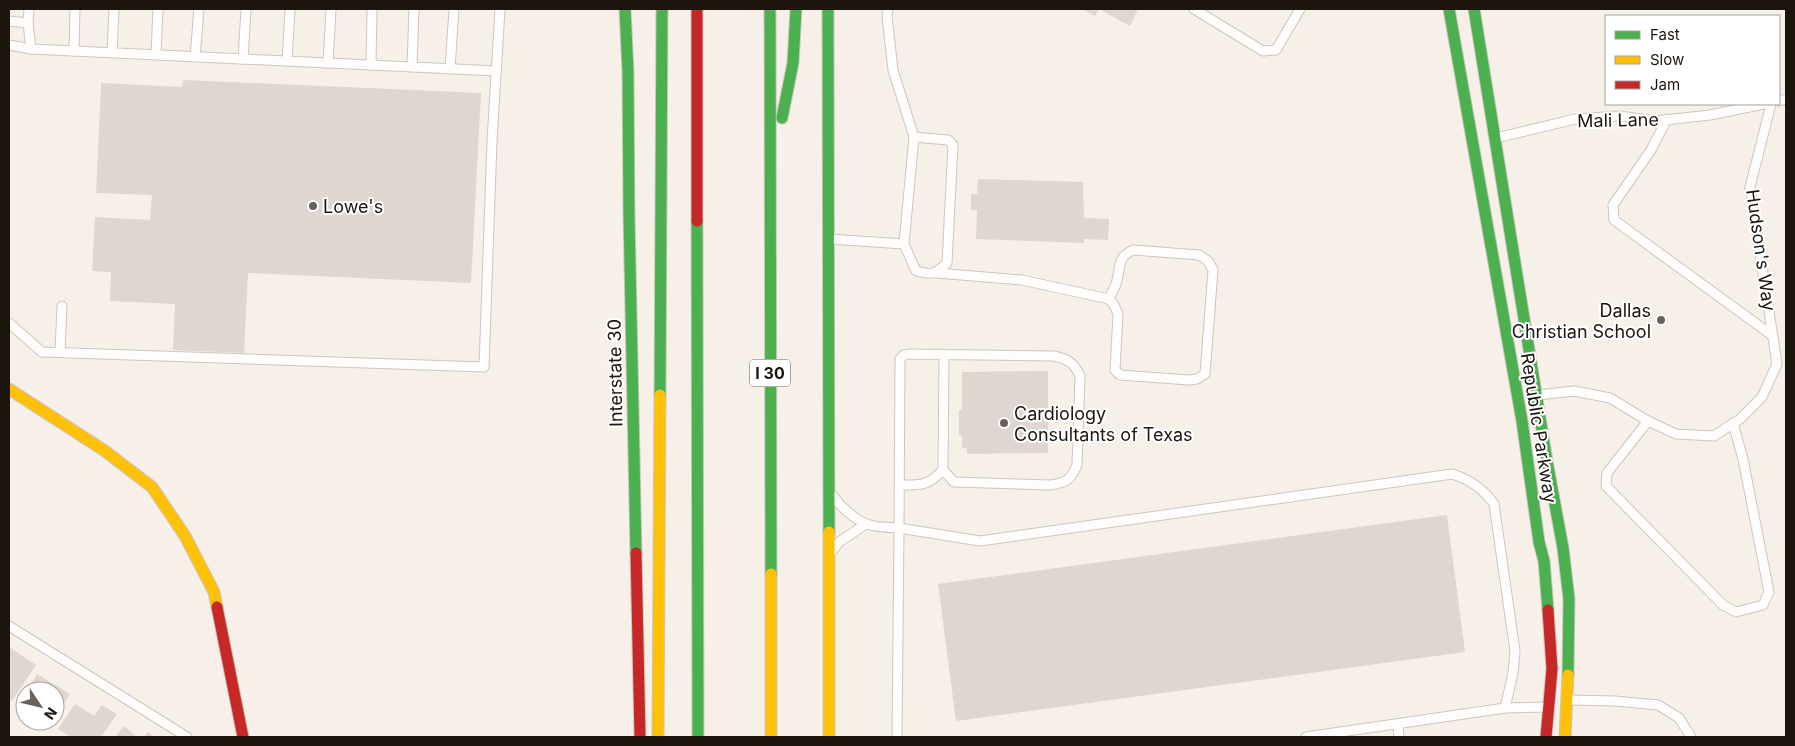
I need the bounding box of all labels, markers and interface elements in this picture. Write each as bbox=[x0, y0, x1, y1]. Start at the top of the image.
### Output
legend bbox=[1605, 15, 1780, 105]
text: Fast bbox=[1650, 25, 1680, 44]
text: Slow bbox=[1650, 50, 1684, 69]
text: Jam bbox=[1650, 75, 1680, 94]
street label: Mali Lane bbox=[1577, 109, 1659, 131]
street label: Hudson's Way bbox=[1742, 188, 1780, 312]
place label: Lowe's bbox=[323, 196, 383, 217]
marker: Lowe's bbox=[307, 200, 319, 212]
place label: Dallas Christian School bbox=[1512, 300, 1651, 342]
marker: Dallas Christian School bbox=[1655, 314, 1667, 326]
street label: Interstate 30 bbox=[604, 319, 626, 427]
street label: Republic Parkway bbox=[1517, 351, 1561, 505]
road number: I 30 bbox=[750, 359, 790, 386]
place label: Cardiology Consultants of Texas bbox=[1014, 403, 1193, 445]
marker: Cardiology Consultants of Texas bbox=[998, 417, 1010, 429]
north arrow bbox=[15, 681, 65, 731]
text: N bbox=[41, 704, 61, 723]

